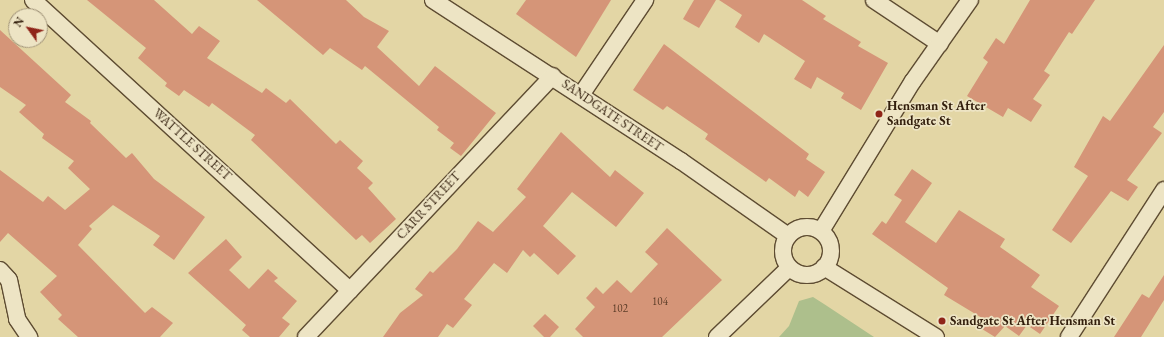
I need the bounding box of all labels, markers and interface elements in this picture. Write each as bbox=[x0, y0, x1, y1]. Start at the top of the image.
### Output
north arrow bbox=[8, 8, 48, 48]
text: N bbox=[10, 14, 27, 30]
street label: SANDGATE STREET bbox=[559, 76, 665, 156]
place label: Hensman St After Sandgate St bbox=[887, 99, 986, 130]
street label: WATTLE STREET bbox=[150, 106, 234, 184]
marker: Hensman St After Sandgate St bbox=[874, 109, 884, 119]
street label: CARR STREET bbox=[394, 169, 464, 243]
house number: 104 bbox=[652, 294, 668, 308]
house number: 102 bbox=[612, 301, 628, 315]
place label: Sandgate St After Hensman St bbox=[950, 313, 1115, 329]
marker: Sandgate St After Hensman St bbox=[937, 316, 947, 326]

